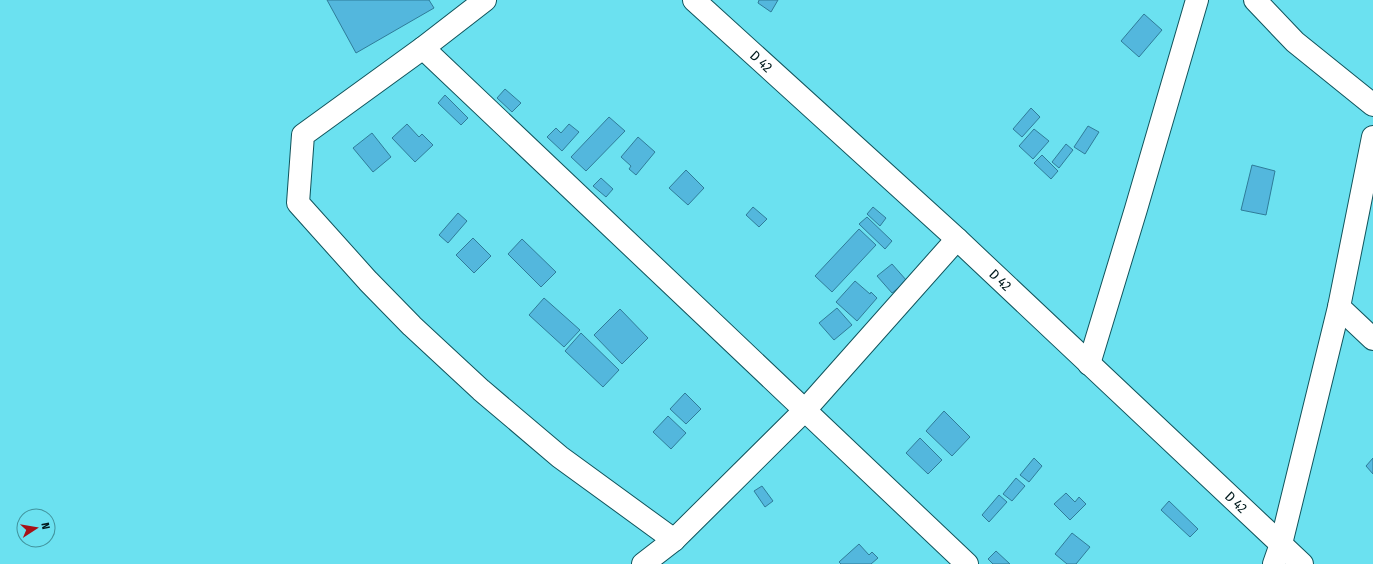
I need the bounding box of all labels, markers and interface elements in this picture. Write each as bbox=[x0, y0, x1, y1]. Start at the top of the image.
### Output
street label: D 42 bbox=[747, 47, 776, 76]
street label: D 42 bbox=[986, 265, 1015, 294]
street label: D 42 bbox=[1222, 488, 1251, 517]
north arrow bbox=[16, 508, 56, 548]
text: N bbox=[38, 521, 52, 531]

